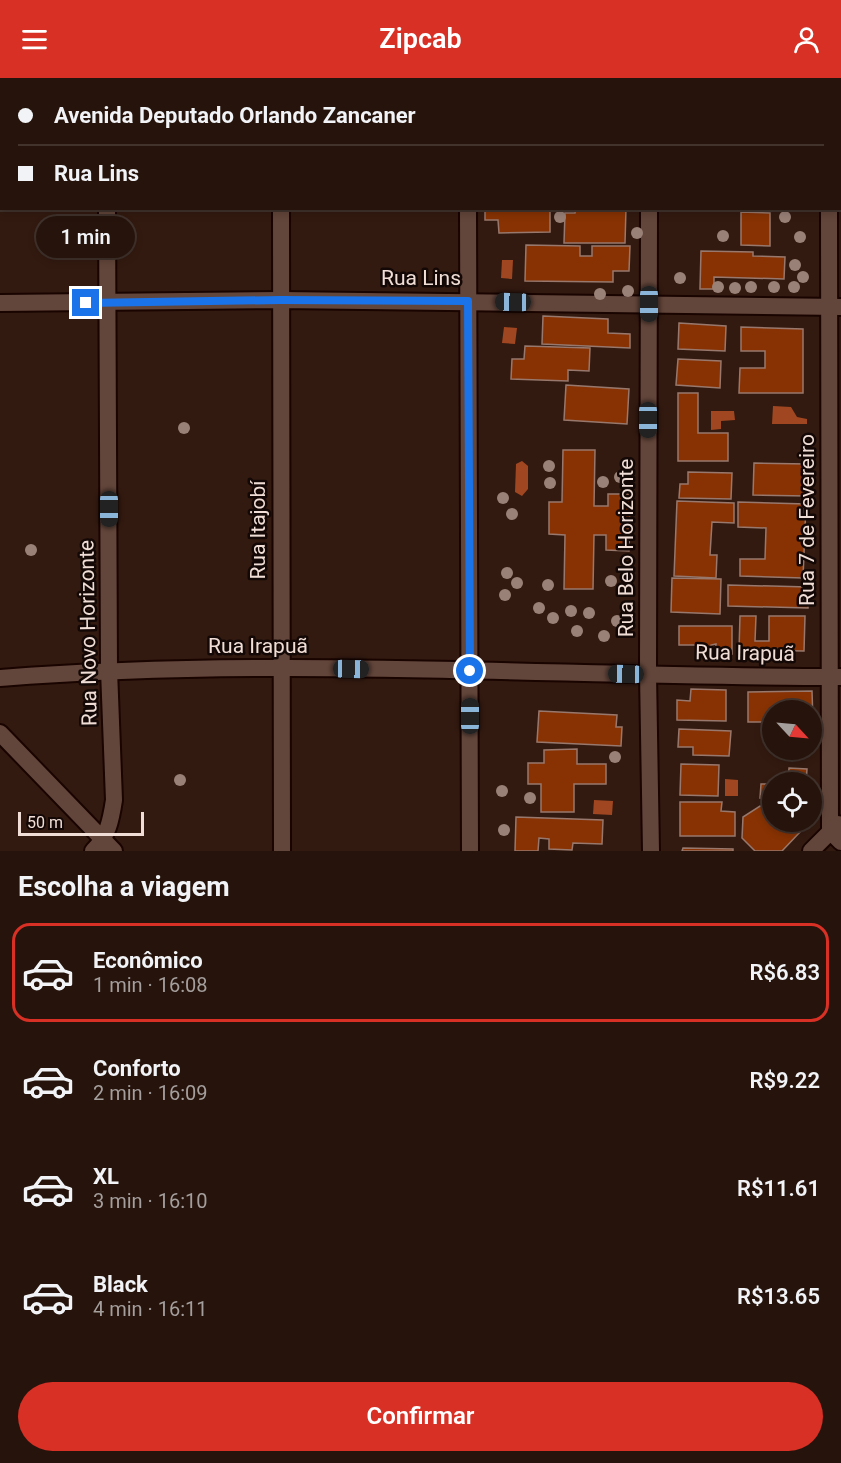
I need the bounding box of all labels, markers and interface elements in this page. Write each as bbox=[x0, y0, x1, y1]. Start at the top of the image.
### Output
icon: menu bbox=[18, 23, 51, 56]
text: Zipcab bbox=[379, 23, 462, 55]
icon: person bbox=[790, 23, 823, 56]
text: Avenida Deputado Orlando Zancaner bbox=[54, 103, 416, 128]
text: Rua Lins bbox=[54, 161, 139, 186]
callout: 1 min bbox=[36, 216, 136, 258]
text: 1 min bbox=[60, 225, 111, 249]
street label: Rua Lins bbox=[381, 266, 461, 290]
car bbox=[640, 286, 658, 322]
route end bbox=[72, 289, 99, 316]
car bbox=[495, 293, 531, 311]
car bbox=[639, 402, 657, 438]
street label: Rua 7 de Fevereiro bbox=[795, 434, 819, 606]
street label: Rua Belo Horizonte bbox=[614, 459, 638, 637]
street label: Rua Itajobí bbox=[246, 480, 270, 580]
car bbox=[100, 491, 118, 527]
street label: Rua Novo Horizonte bbox=[74, 540, 102, 726]
street label: Rua Irapuã bbox=[208, 634, 308, 658]
street label: Rua Irapuã bbox=[695, 640, 795, 666]
route start bbox=[456, 657, 483, 684]
car bbox=[333, 660, 369, 678]
car bbox=[608, 665, 644, 683]
car bbox=[461, 698, 479, 734]
north arrow bbox=[762, 700, 822, 760]
map controls bbox=[762, 700, 822, 832]
button: locate bbox=[762, 772, 822, 832]
scale bar bbox=[18, 809, 144, 836]
text: 50 m bbox=[27, 813, 63, 832]
text: Escolha a viagem bbox=[18, 871, 230, 903]
icon: car bbox=[21, 946, 75, 1000]
text: Econômico bbox=[93, 948, 203, 973]
text: R$6.83 bbox=[749, 960, 820, 985]
text: 1 min · 16:08 bbox=[93, 973, 208, 997]
icon: car bbox=[21, 1054, 75, 1108]
text: Conforto bbox=[93, 1056, 181, 1081]
text: R$9.22 bbox=[749, 1068, 820, 1093]
text: 2 min · 16:09 bbox=[93, 1081, 208, 1105]
icon: car bbox=[21, 1162, 75, 1216]
text: XL bbox=[93, 1164, 119, 1189]
text: R$11.61 bbox=[737, 1176, 820, 1201]
text: 3 min · 16:10 bbox=[93, 1189, 208, 1213]
icon: car bbox=[21, 1270, 75, 1324]
text: Black bbox=[93, 1272, 148, 1297]
text: R$13.65 bbox=[737, 1284, 820, 1309]
text: 4 min · 16:11 bbox=[93, 1297, 208, 1321]
button: Confirmar bbox=[18, 1382, 823, 1451]

